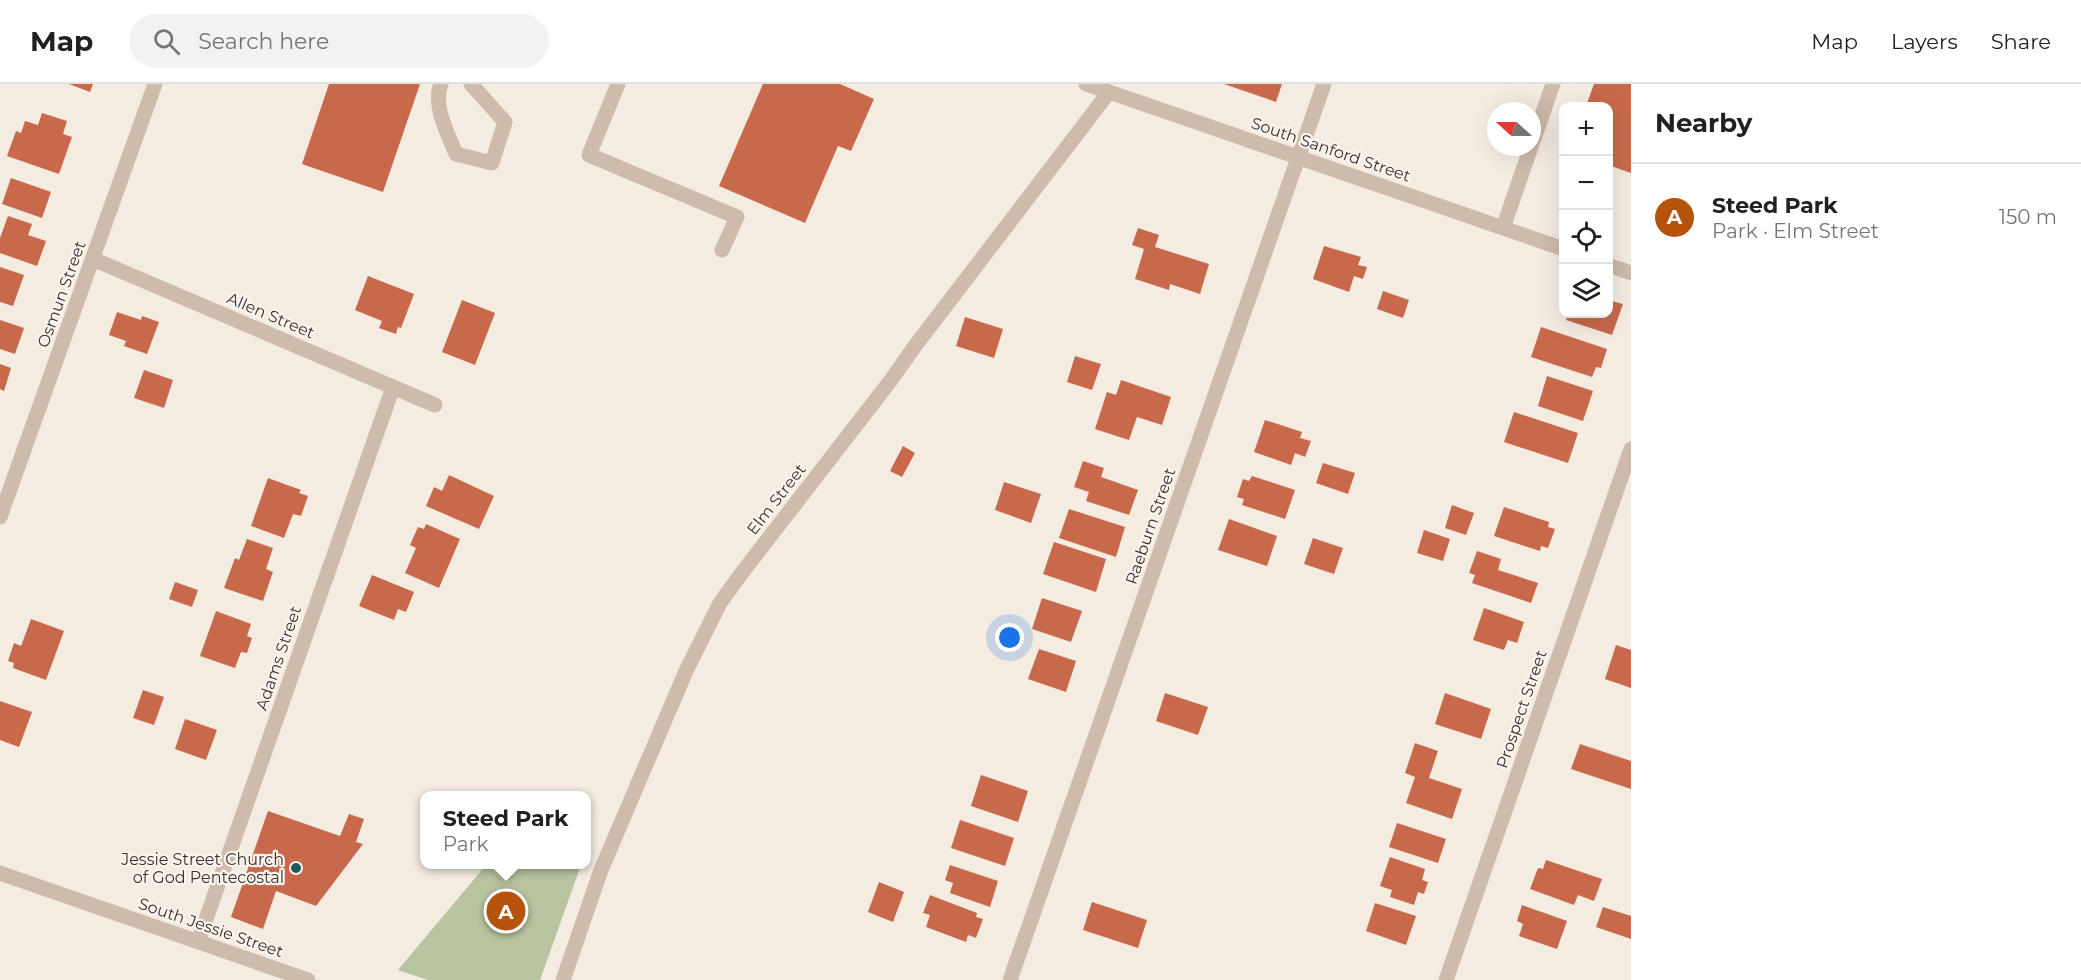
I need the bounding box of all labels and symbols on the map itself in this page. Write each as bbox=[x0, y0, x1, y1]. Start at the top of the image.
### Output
north arrow bbox=[1487, 102, 1541, 156]
street label: South Sanford Street bbox=[1249, 113, 1413, 186]
street label: Osmun Street bbox=[33, 238, 90, 350]
street label: Allen Street bbox=[224, 289, 318, 343]
street label: Elm Street bbox=[743, 460, 810, 538]
street label: Raeburn Street bbox=[1122, 465, 1179, 587]
street label: Adams Street bbox=[252, 603, 305, 713]
your location bbox=[995, 623, 1024, 652]
street label: Prospect Street bbox=[1492, 647, 1551, 771]
place label: Jessie Street Church of God Pentecostal bbox=[120, 850, 284, 887]
marker: Jessie Street Church of God Pentecostal bbox=[289, 861, 303, 875]
pin: A bbox=[486, 888, 526, 934]
street label: South Jessie Street bbox=[136, 894, 286, 961]

